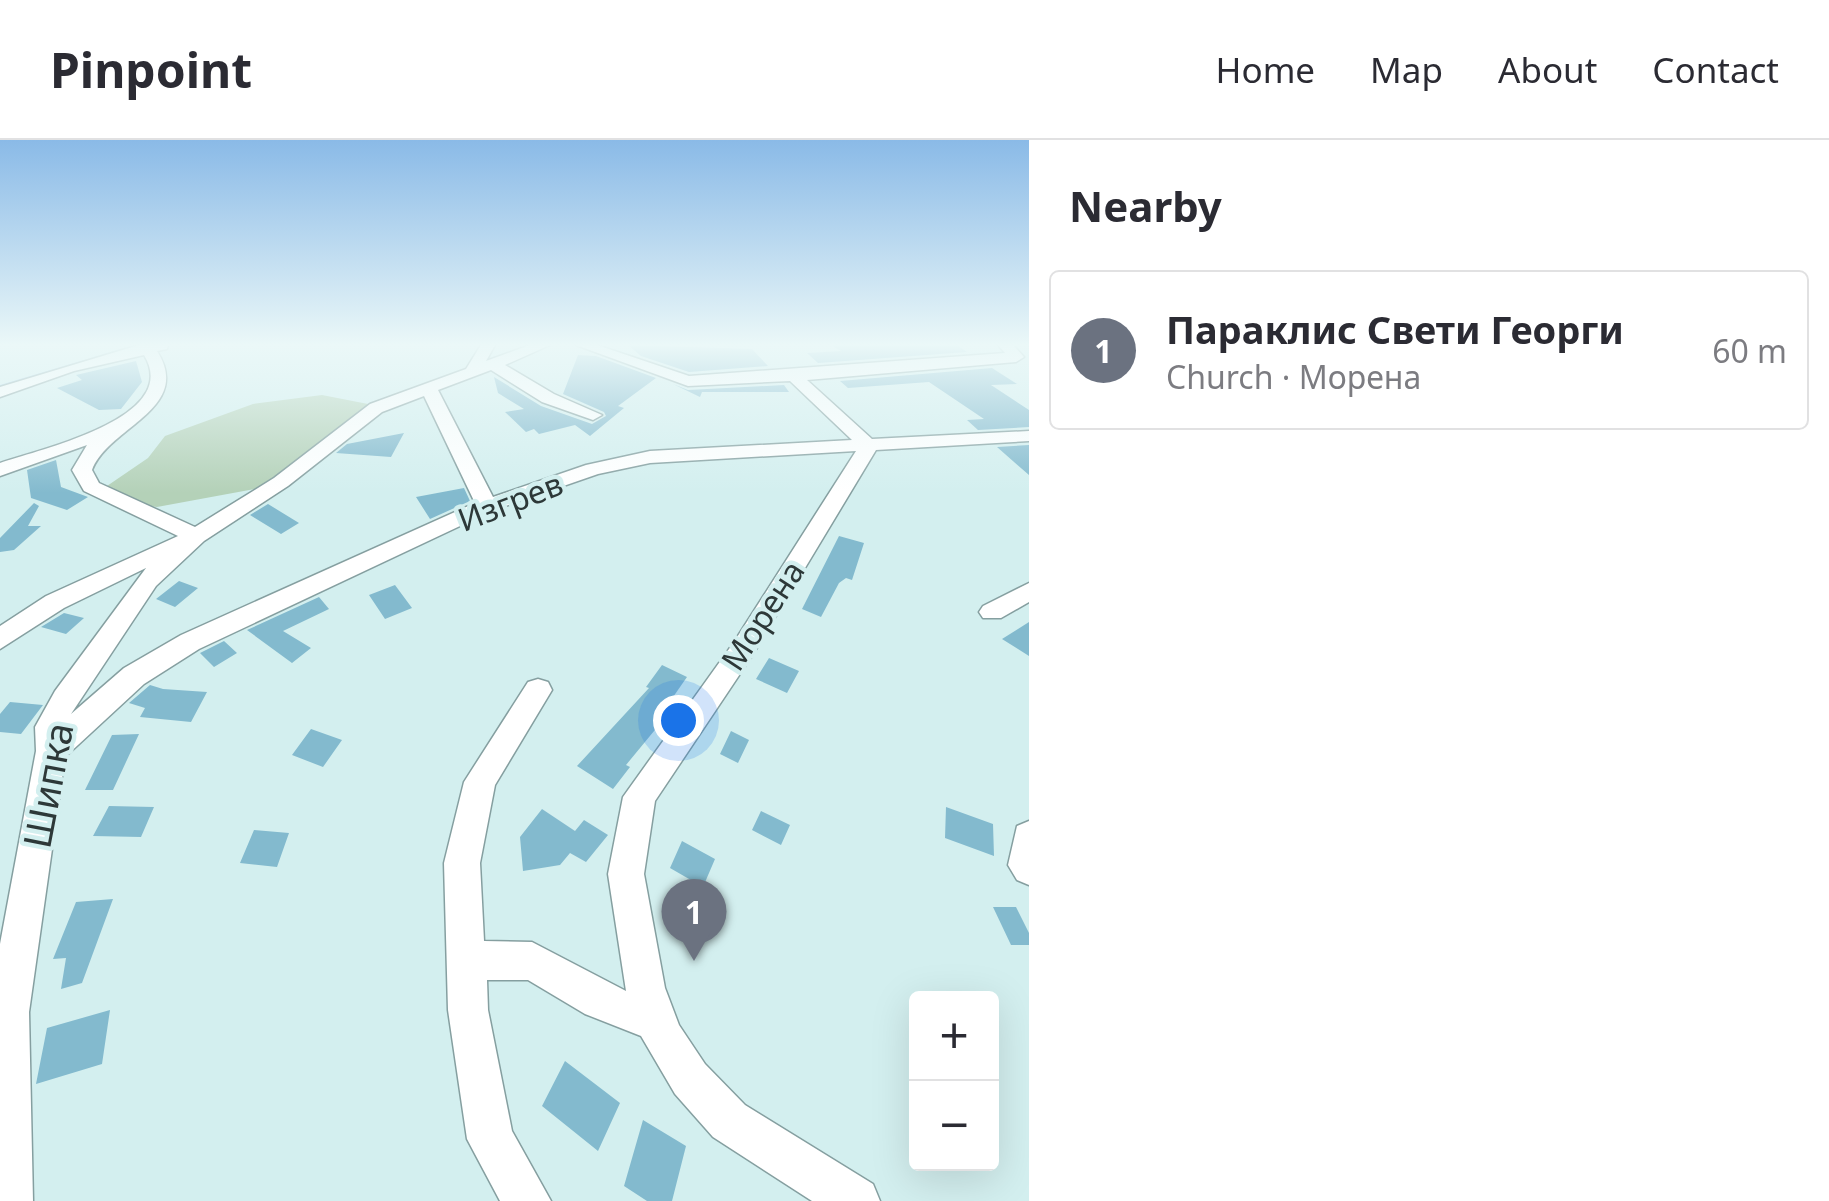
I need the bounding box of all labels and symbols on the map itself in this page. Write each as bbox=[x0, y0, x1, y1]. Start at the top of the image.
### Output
street label: Изгрев bbox=[451, 461, 569, 541]
street label: Морена bbox=[711, 552, 813, 678]
your location bbox=[653, 695, 704, 746]
street label: Шипка bbox=[9, 718, 85, 852]
pin: 1 bbox=[662, 878, 726, 961]

